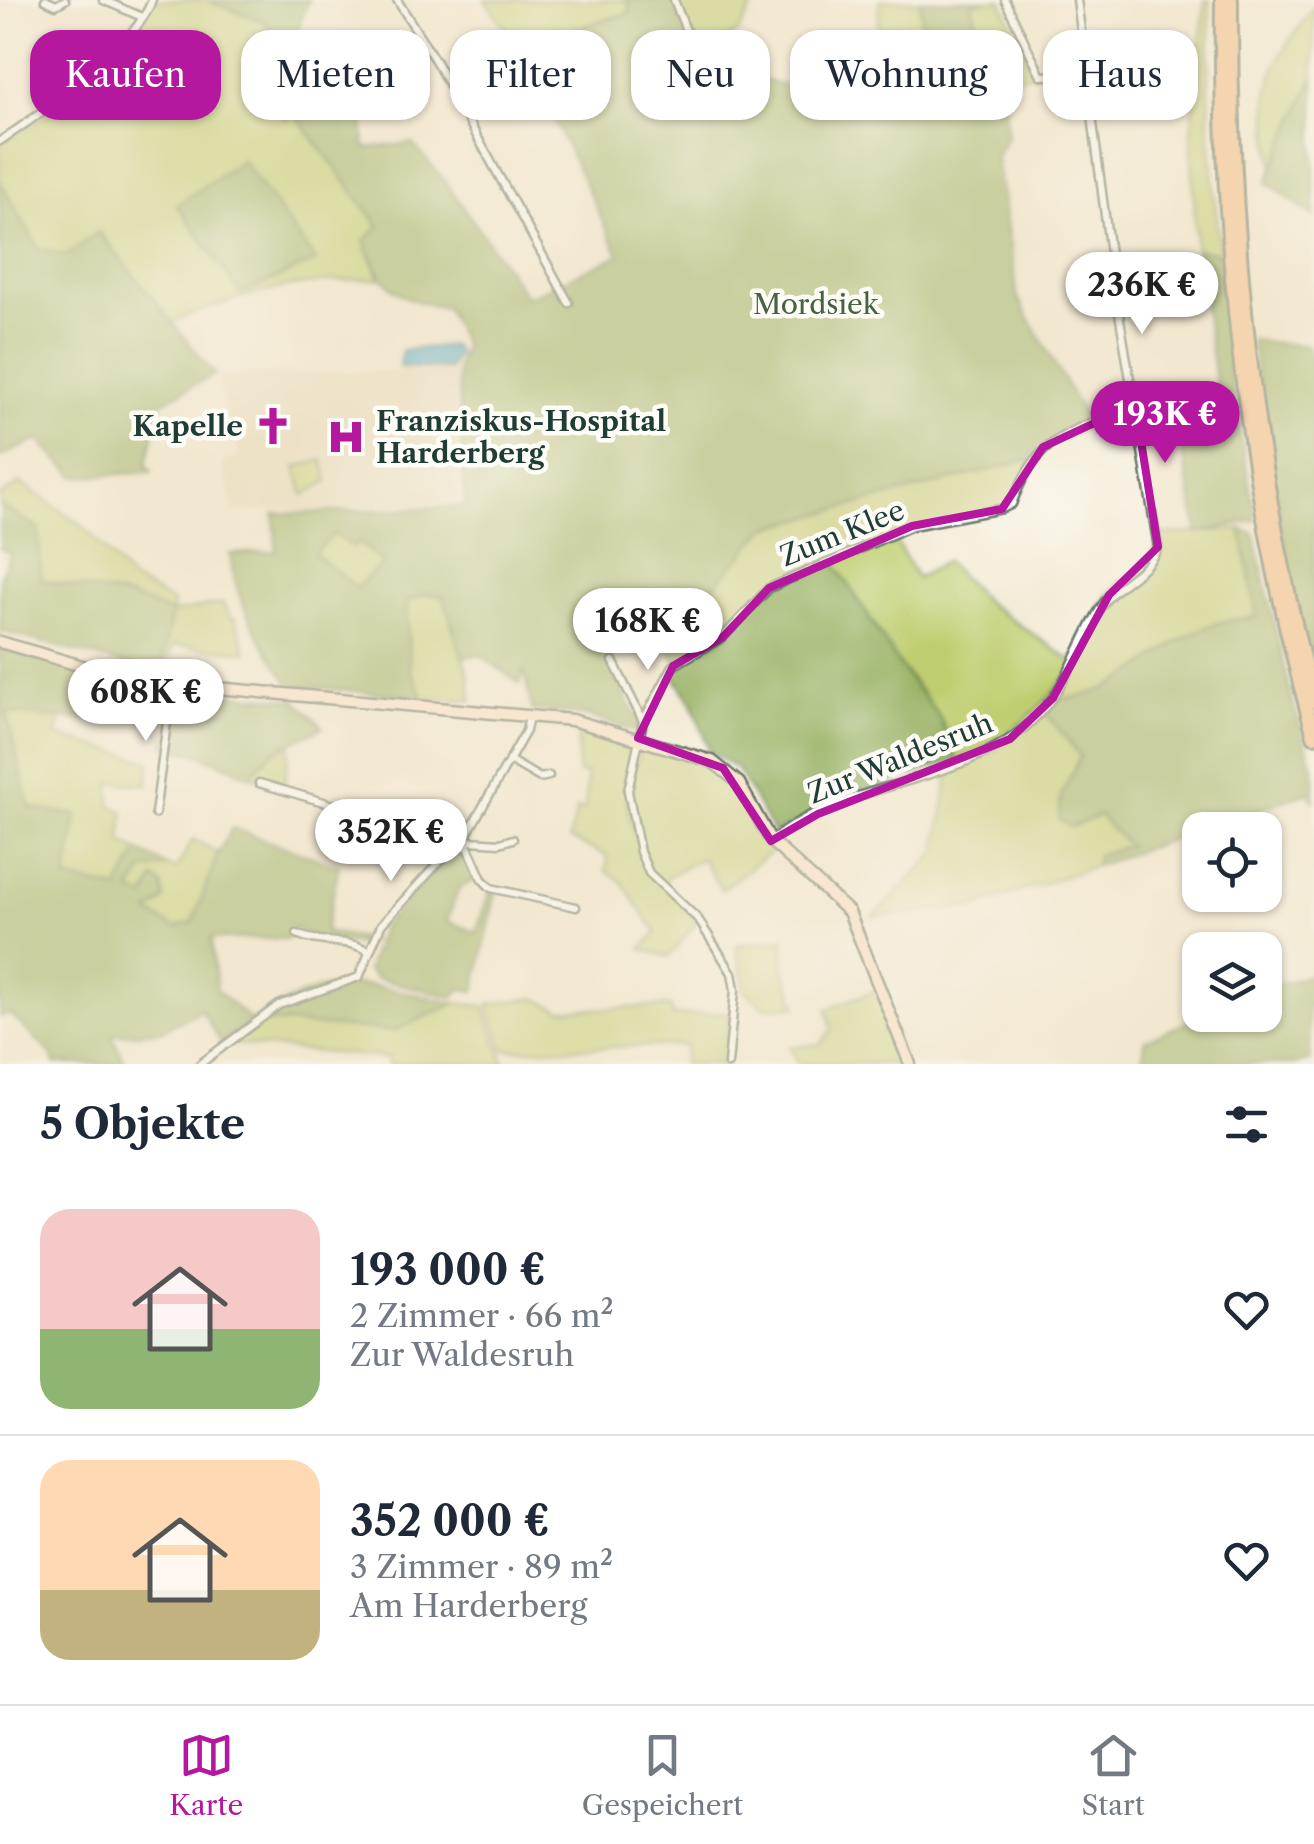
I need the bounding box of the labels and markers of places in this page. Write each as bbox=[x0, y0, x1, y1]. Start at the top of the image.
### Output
pin: 236K € bbox=[1061, 252, 1223, 337]
pin: 193K € bbox=[1084, 381, 1246, 466]
place label: Franziskus-Hospital Harderberg bbox=[376, 404, 666, 470]
church icon: Kapelle bbox=[252, 405, 294, 447]
place label: Kapelle bbox=[132, 409, 243, 443]
hospital icon: Franziskus-Hospital Harderberg bbox=[325, 416, 367, 458]
pin: 168K € bbox=[567, 588, 729, 673]
pin: 608K € bbox=[65, 659, 227, 744]
pin: 352K € bbox=[310, 799, 472, 884]

